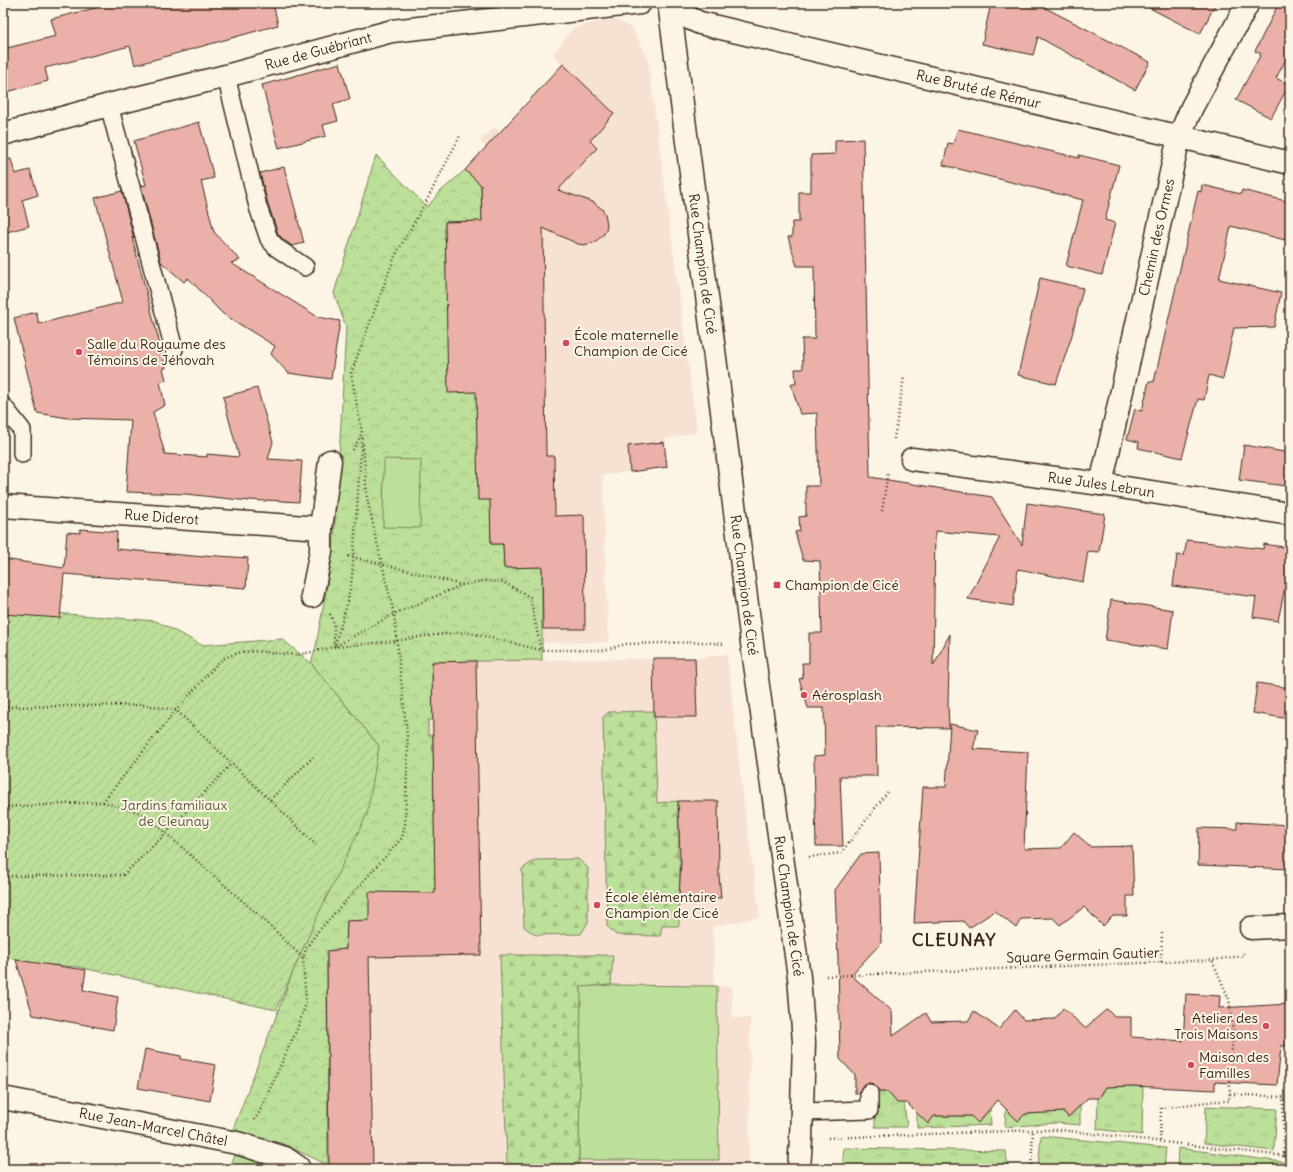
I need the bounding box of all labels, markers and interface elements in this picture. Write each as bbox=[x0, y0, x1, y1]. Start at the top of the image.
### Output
street label: Rue de Guébriant bbox=[263, 28, 374, 74]
street label: Rue Bruté de Rémur bbox=[914, 66, 1043, 113]
street label: Chemin des Ormes bbox=[1135, 177, 1178, 298]
street label: Rue Champion de Cicé bbox=[685, 192, 721, 335]
place label: École maternelle Champion de Cicé bbox=[574, 326, 688, 360]
place label: Salle du Royaume des Témoins de Jéhovah bbox=[87, 335, 226, 369]
marker: École maternelle Champion de Cicé bbox=[561, 338, 571, 348]
marker: Salle du Royaume des Témoins de Jéhovah bbox=[74, 347, 84, 357]
street label: Rue Jules Lebrun bbox=[1047, 468, 1156, 501]
street label: Rue Diderot bbox=[124, 505, 200, 529]
street label: Rue Champion de Cicé bbox=[726, 514, 763, 657]
place label: Champion de Cicé bbox=[785, 576, 899, 594]
marker: Champion de Cicé bbox=[772, 580, 782, 590]
place label: Aérosplash bbox=[812, 686, 882, 704]
marker: Aérosplash bbox=[799, 690, 809, 700]
park label: Jardins familiaux de Cleunay bbox=[121, 796, 228, 830]
street label: Rue Champion de Cicé bbox=[770, 835, 808, 977]
place label: École élémentaire Champion de Cicé bbox=[605, 888, 719, 922]
marker: École élémentaire Champion de Cicé bbox=[592, 900, 602, 910]
district label: CLEUNAY bbox=[912, 928, 996, 951]
street label: Square Germain Gautier bbox=[1006, 943, 1160, 967]
place label: Atelier des Trois Maisons bbox=[1174, 1009, 1258, 1043]
marker: Atelier des Trois Maisons bbox=[1261, 1021, 1271, 1031]
place label: Maison des Familles bbox=[1199, 1048, 1269, 1082]
marker: Maison des Familles bbox=[1186, 1060, 1196, 1070]
street label: Rue Jean-Marcel Châtel bbox=[77, 1104, 229, 1150]

